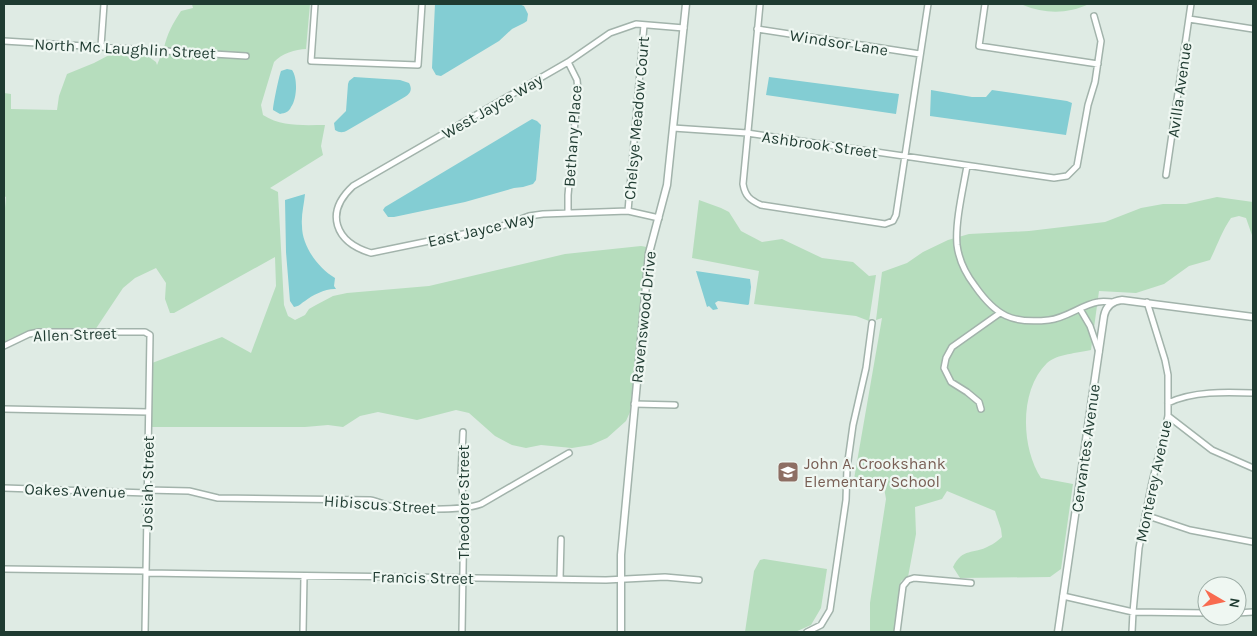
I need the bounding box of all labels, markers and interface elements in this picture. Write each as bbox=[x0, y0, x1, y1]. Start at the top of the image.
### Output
street label: Windsor Lane bbox=[788, 25, 889, 60]
street label: North Mc Laughlin Street bbox=[34, 34, 216, 63]
street label: Chelsye Meadow Court bbox=[620, 36, 653, 201]
street label: Avilla Avenue bbox=[1163, 41, 1196, 139]
street label: West Jayce Way bbox=[438, 70, 547, 143]
street label: Bethany Place bbox=[559, 84, 586, 188]
street label: Ashbrook Street bbox=[761, 127, 879, 162]
street label: East Jayce Way bbox=[426, 208, 537, 251]
street label: Ravenswood Drive bbox=[627, 250, 660, 384]
street label: Allen Street bbox=[33, 324, 117, 345]
street label: Cervantes Avenue bbox=[1067, 383, 1104, 513]
street label: Monterey Avenue bbox=[1131, 418, 1176, 544]
street label: Josiah Street bbox=[137, 436, 158, 530]
street label: Theodore Street bbox=[454, 445, 473, 559]
place label: John A. Crookshank Elementary School bbox=[804, 454, 946, 491]
school or university icon: John A. Crookshank Elementary School bbox=[776, 460, 800, 484]
street label: Oakes Avenue bbox=[24, 479, 126, 502]
street label: Hibiscus Street bbox=[323, 491, 437, 518]
street label: Francis Street bbox=[372, 567, 474, 588]
north arrow bbox=[1197, 576, 1247, 626]
text: N bbox=[1225, 597, 1244, 609]

